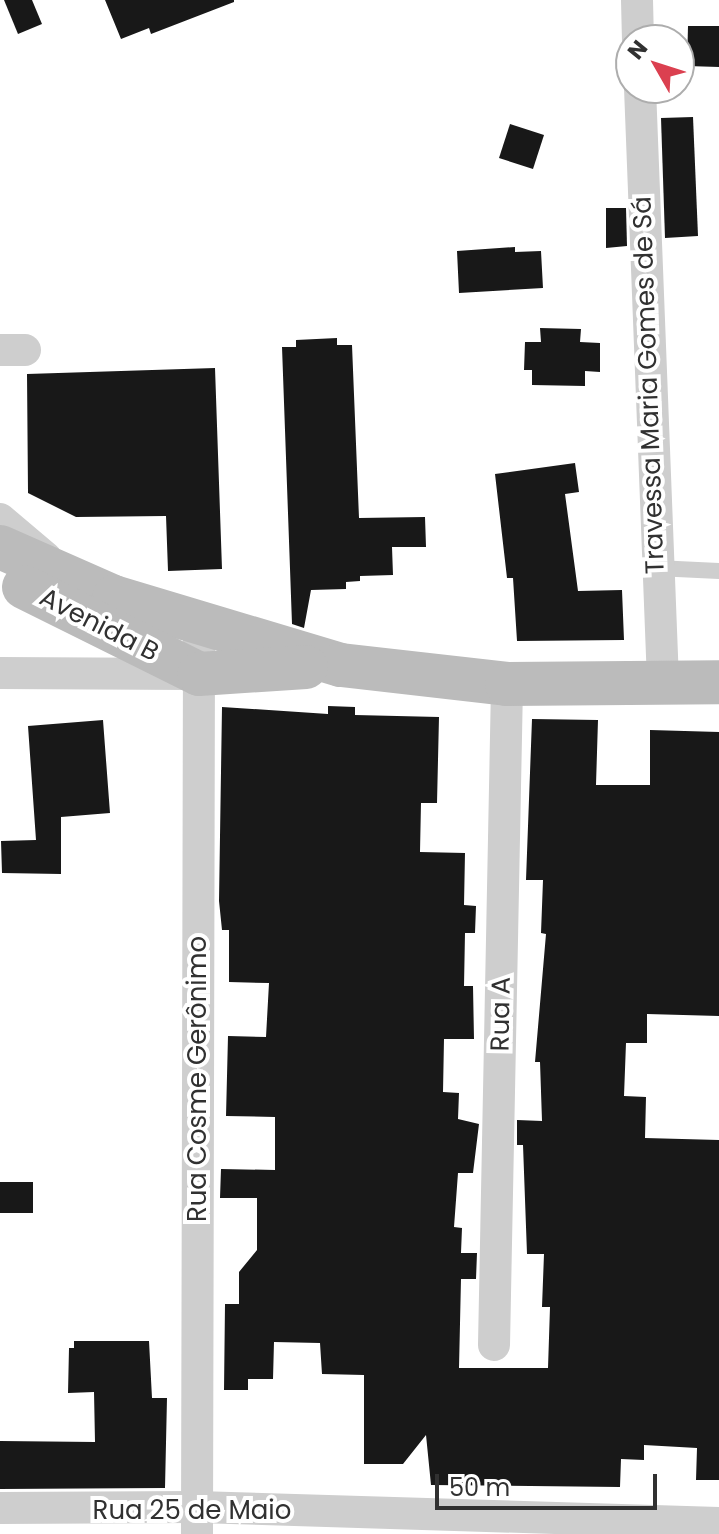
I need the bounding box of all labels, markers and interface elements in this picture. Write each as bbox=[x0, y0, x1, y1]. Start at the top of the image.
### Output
north arrow bbox=[615, 24, 695, 104]
text: N bbox=[620, 34, 655, 66]
street label: Travessa Maria Gomes de Sá bbox=[627, 196, 671, 574]
street label: Avenida B bbox=[34, 582, 164, 668]
street label: Rua Cosme Gerônimo bbox=[182, 936, 214, 1222]
street label: Rua A bbox=[485, 976, 517, 1052]
scale bar bbox=[439, 1458, 661, 1508]
text: 50 m bbox=[449, 1471, 510, 1504]
street label: Rua 25 de Maio bbox=[93, 1495, 291, 1527]

